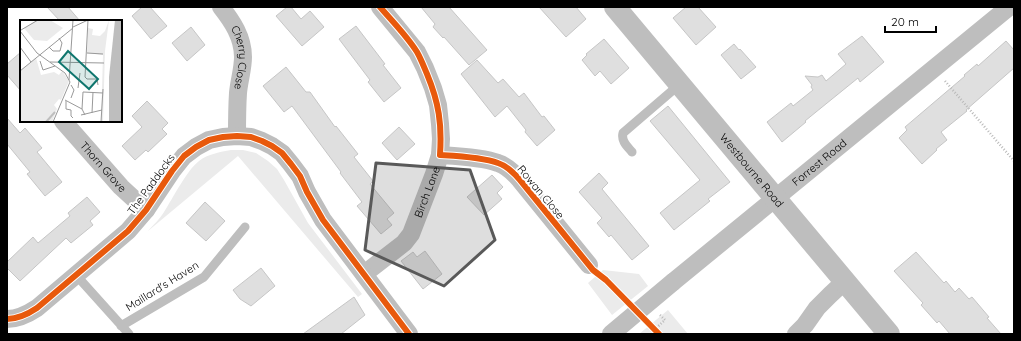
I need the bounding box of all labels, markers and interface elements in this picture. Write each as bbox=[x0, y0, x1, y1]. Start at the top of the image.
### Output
scale bar bbox=[885, 8, 936, 34]
text: 20 m bbox=[891, 14, 919, 29]
inset map bbox=[20, 20, 122, 122]
street label: Cherry Close bbox=[228, 23, 250, 91]
street label: Westbourne Road bbox=[717, 130, 787, 210]
street label: Forrest Road bbox=[789, 136, 849, 189]
street label: Thorn Grove bbox=[77, 138, 129, 195]
street label: The Paddocks bbox=[124, 151, 178, 217]
street label: Rowan Close bbox=[514, 162, 568, 222]
street label: Birch Lane bbox=[411, 165, 443, 220]
street label: Maillard's Haven bbox=[123, 258, 201, 314]

